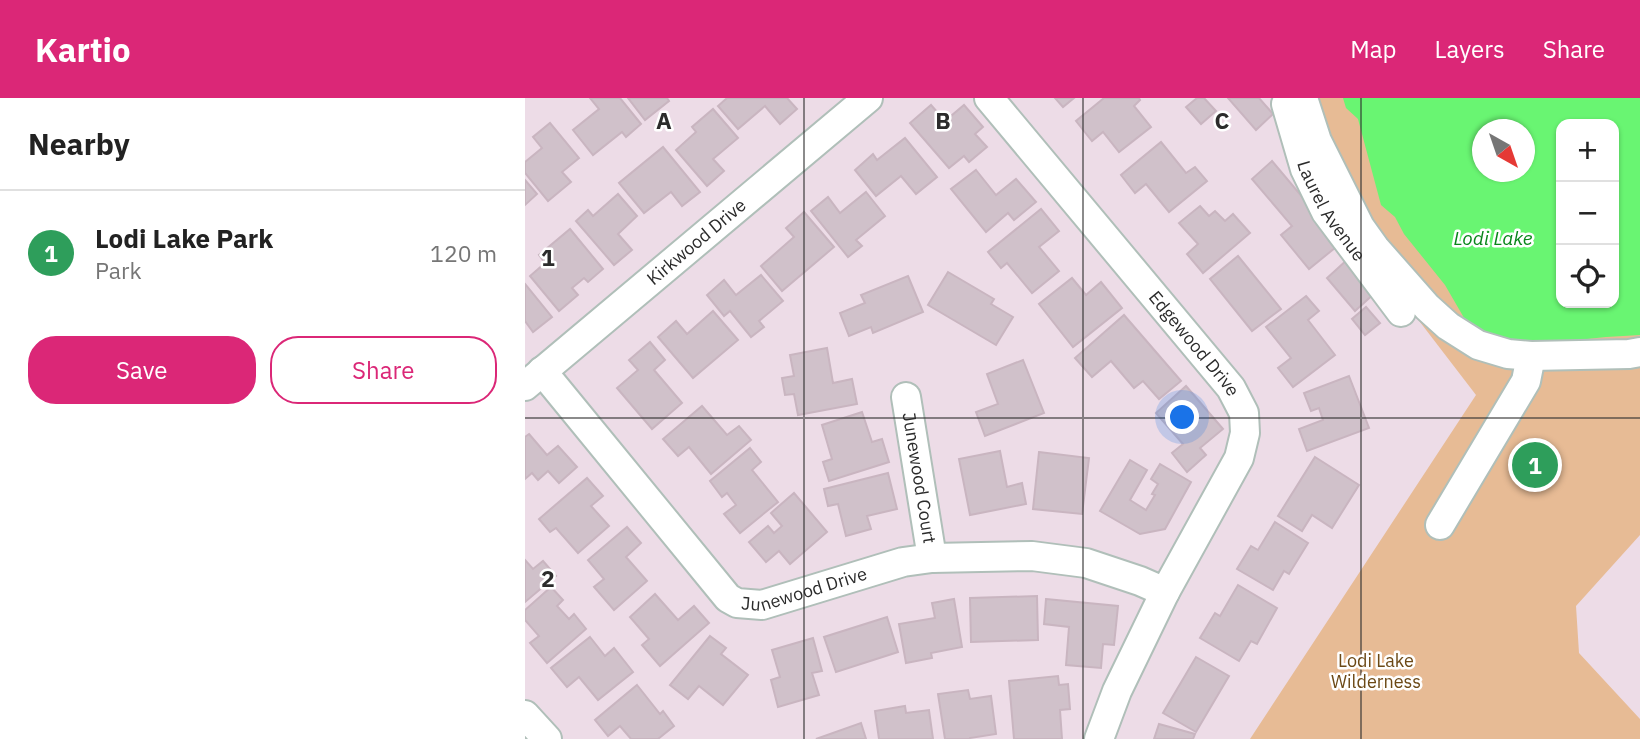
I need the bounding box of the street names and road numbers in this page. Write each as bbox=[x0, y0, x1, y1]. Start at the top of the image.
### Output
street label: Laurel Avenue bbox=[1292, 158, 1371, 266]
street label: Kirkwood Drive bbox=[642, 193, 751, 290]
street label: Edgewood Drive bbox=[1144, 286, 1245, 400]
street label: Junewood Court bbox=[898, 411, 941, 545]
street label: Junewood Drive bbox=[740, 562, 870, 616]

